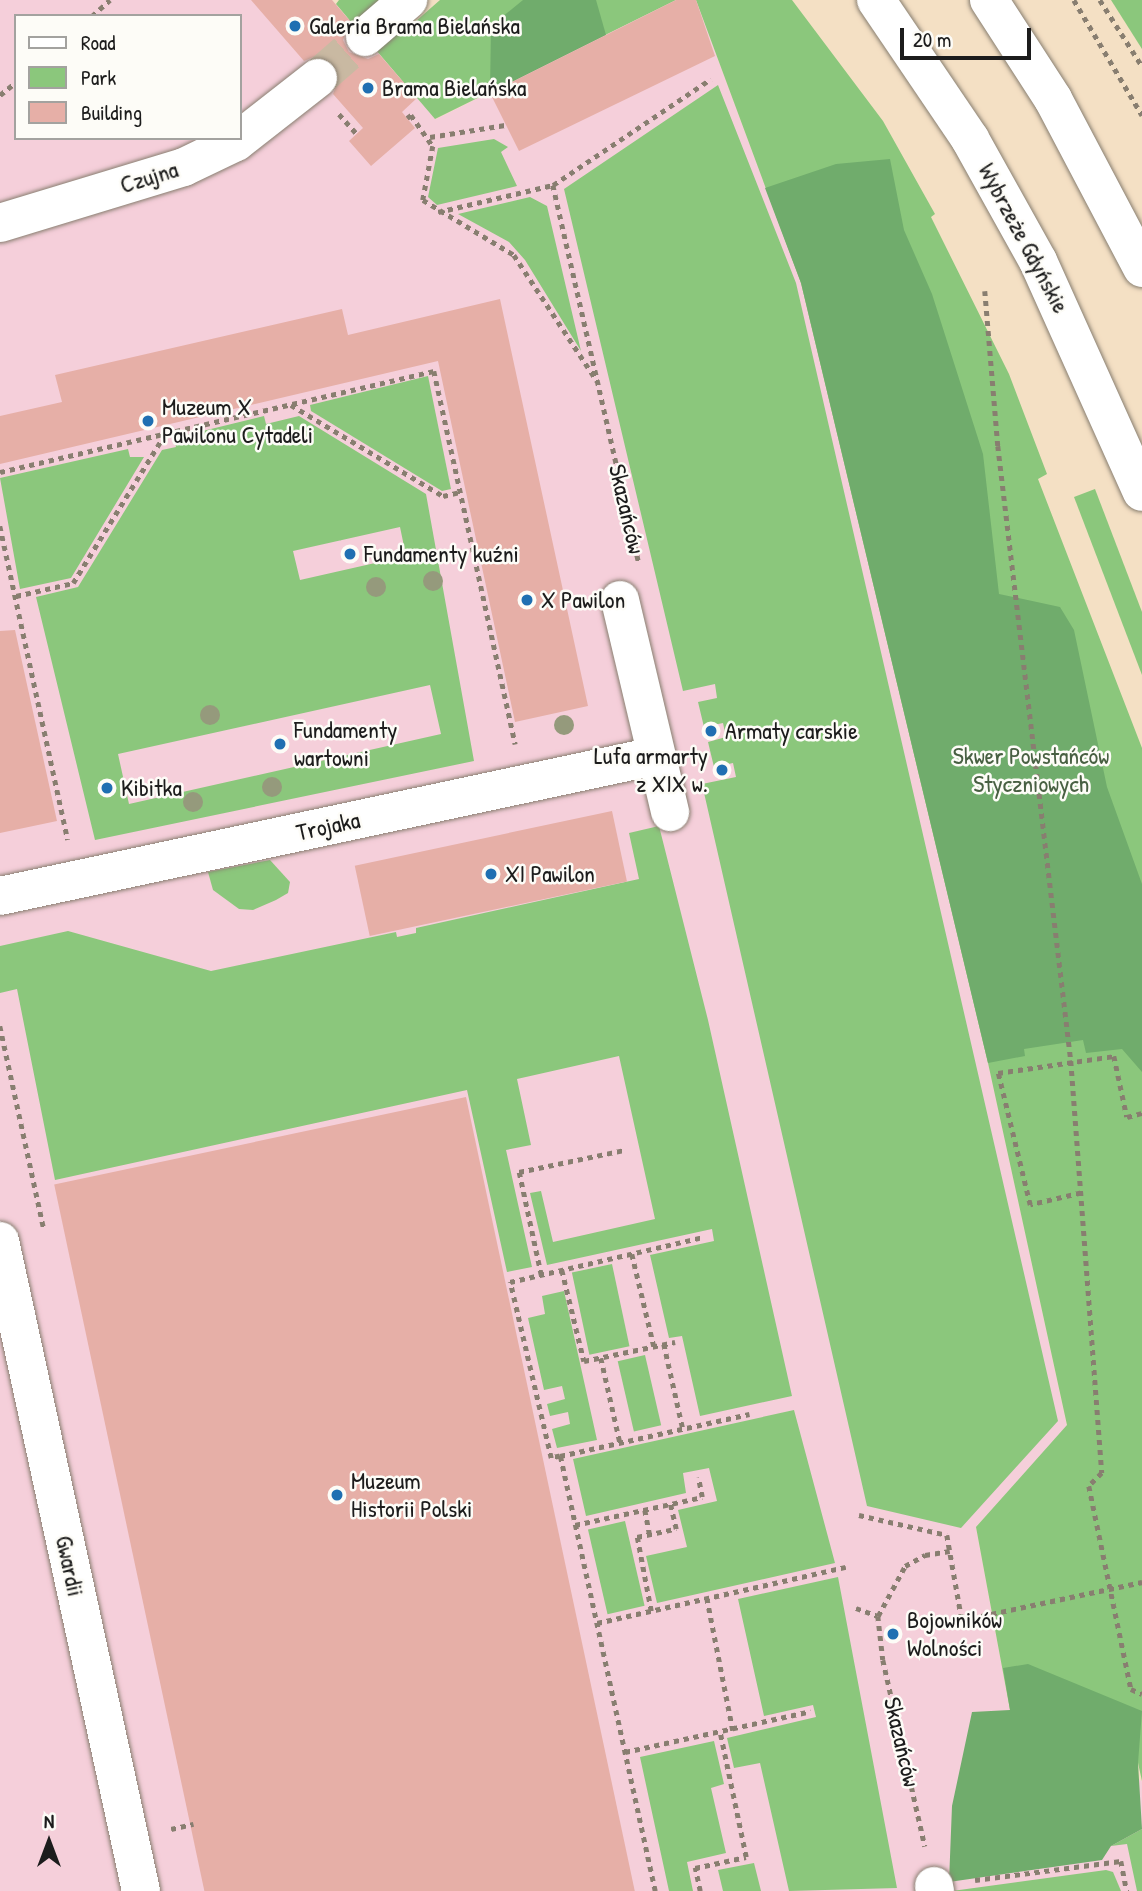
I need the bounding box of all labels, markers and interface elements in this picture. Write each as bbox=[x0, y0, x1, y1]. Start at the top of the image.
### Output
place label: Galeria Brama Bielańska bbox=[309, 12, 520, 40]
legend bbox=[14, 14, 242, 140]
scale bar bbox=[904, 14, 1035, 58]
marker: Galeria Brama Bielańska bbox=[287, 18, 303, 34]
text: 20 m bbox=[913, 25, 951, 54]
text: Road bbox=[81, 28, 115, 57]
text: Park bbox=[81, 63, 116, 92]
place label: Brama Bielańska bbox=[382, 74, 526, 102]
marker: Brama Bielańska bbox=[360, 80, 376, 96]
text: Building bbox=[81, 98, 142, 127]
street label: Czujna bbox=[117, 155, 181, 199]
street label: Wybrzeże Gdyńskie bbox=[972, 158, 1076, 318]
place label: Muzeum X Pawilonu Cytadeli bbox=[162, 393, 313, 449]
marker: Muzeum X Pawilonu Cytadeli bbox=[140, 413, 156, 429]
street label: Skazańców bbox=[603, 461, 651, 557]
place label: Fundamenty kuźni bbox=[364, 540, 519, 568]
marker: Fundamenty kuźni bbox=[342, 546, 358, 562]
place label: X Pawilon bbox=[541, 586, 625, 614]
marker: X Pawilon bbox=[519, 592, 535, 608]
place label: Fundamenty wartowni bbox=[294, 716, 397, 772]
place label: Armaty carskie bbox=[725, 717, 858, 745]
marker: Armaty carskie bbox=[703, 723, 719, 739]
marker: Fundamenty wartowni bbox=[272, 736, 288, 752]
place label: Lufa armarty z XIX w. bbox=[594, 742, 708, 798]
park label: Skwer Powstańców Styczniowych bbox=[953, 742, 1109, 798]
marker: Lufa armarty z XIX w. bbox=[714, 762, 730, 778]
place label: Kibitka bbox=[121, 774, 182, 802]
marker: Kibitka bbox=[99, 780, 115, 796]
street label: Trojaka bbox=[293, 805, 363, 847]
place label: XI Pawilon bbox=[505, 860, 595, 888]
marker: XI Pawilon bbox=[483, 866, 499, 882]
place label: Muzeum Historii Polski bbox=[351, 1467, 472, 1523]
marker: Muzeum Historii Polski bbox=[329, 1487, 345, 1503]
street label: Gwardii bbox=[50, 1533, 90, 1599]
place label: Bojowników Wolności bbox=[907, 1606, 1002, 1662]
marker: Bojowników Wolności bbox=[885, 1626, 901, 1642]
street label: Skazańców bbox=[878, 1694, 926, 1790]
north arrow bbox=[14, 1807, 84, 1877]
text: N bbox=[44, 1808, 54, 1834]

